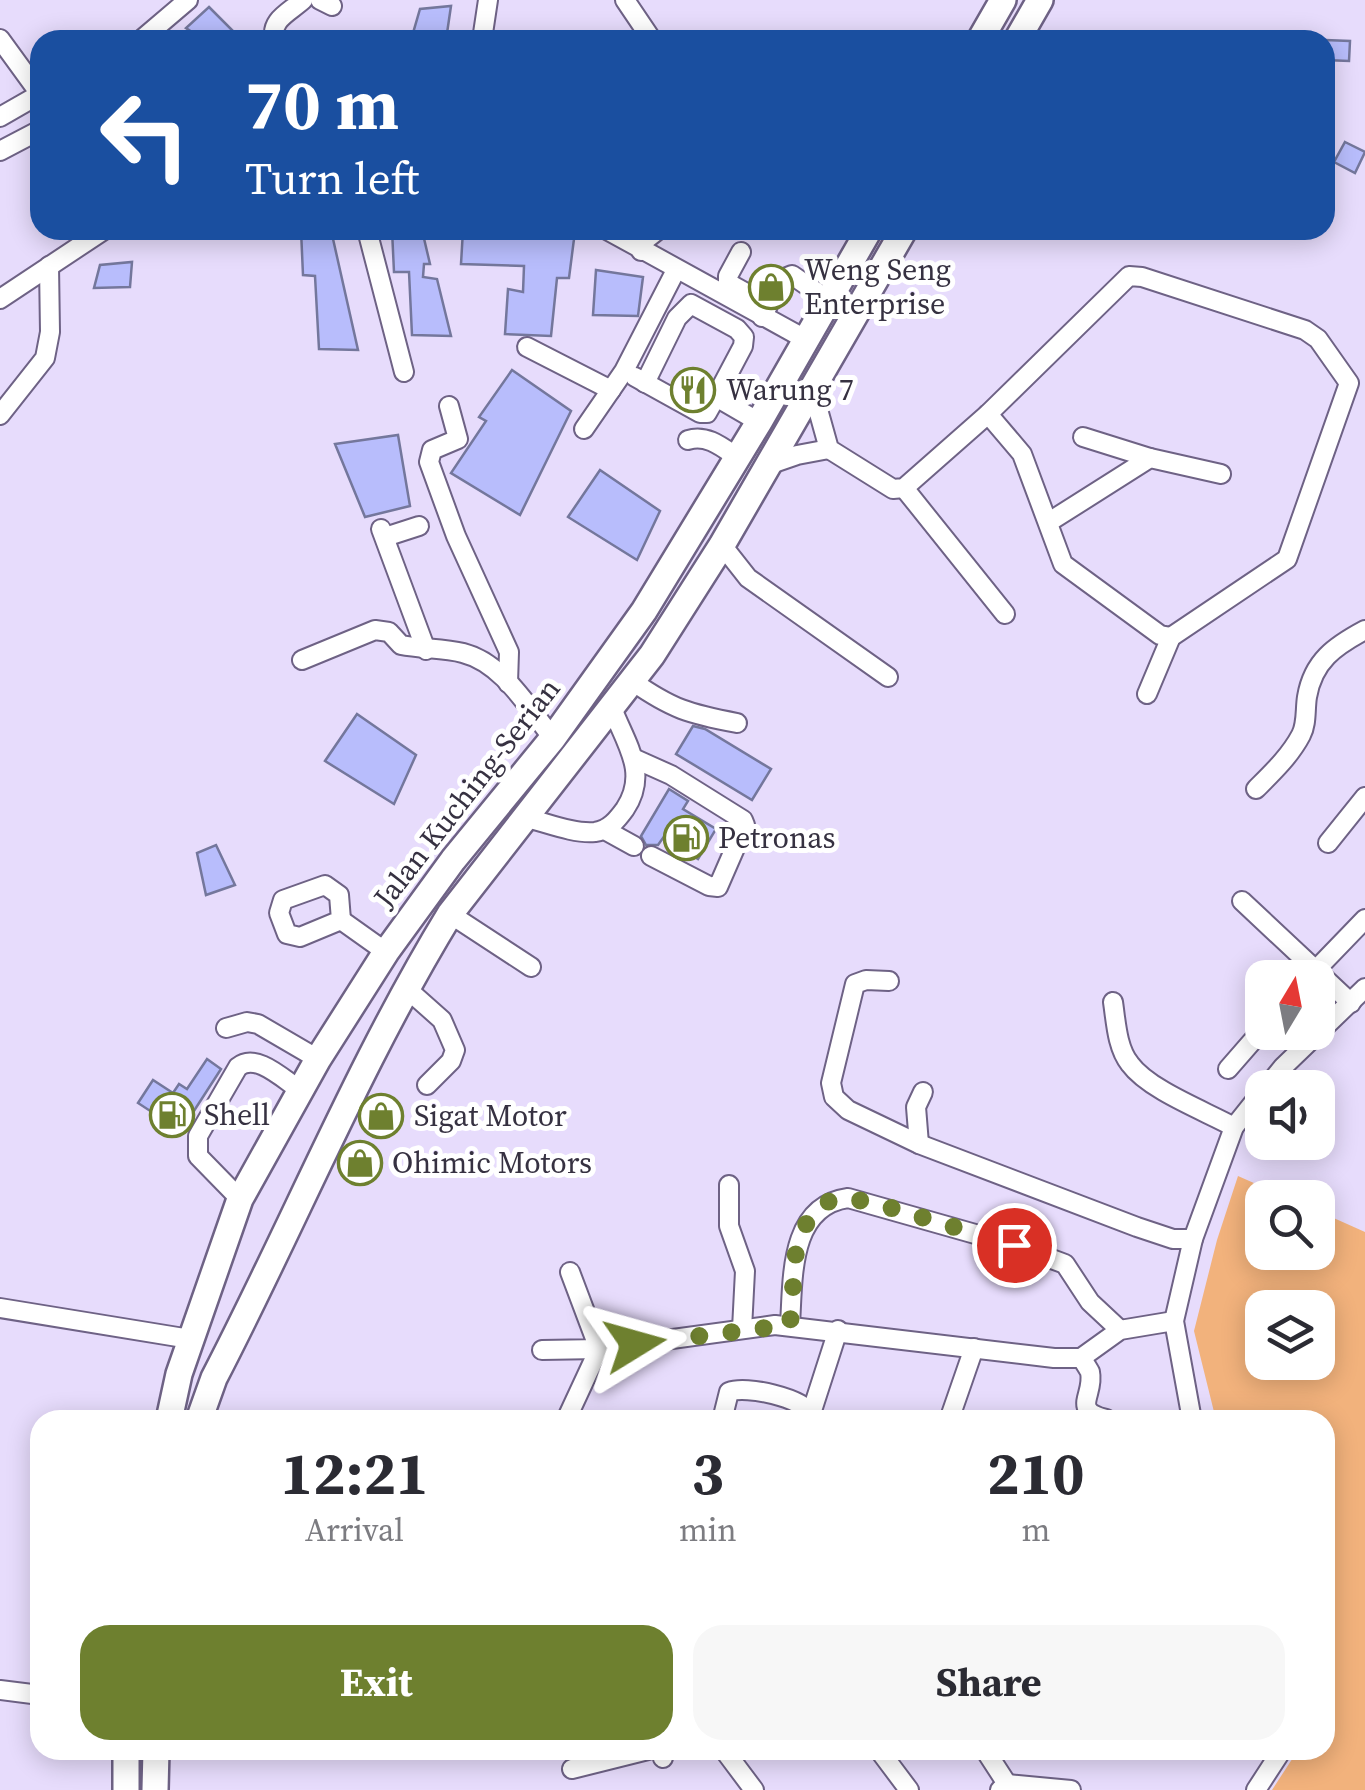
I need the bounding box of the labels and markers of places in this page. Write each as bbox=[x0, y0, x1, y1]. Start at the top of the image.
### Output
place label: Weng Seng Enterprise bbox=[804, 249, 951, 324]
shop icon: Weng Seng Enterprise bbox=[748, 264, 794, 310]
restaurant icon: Warung 7 bbox=[670, 367, 716, 413]
place label: Warung 7 bbox=[726, 369, 854, 410]
fuel station icon: Petronas bbox=[663, 815, 709, 861]
place label: Petronas bbox=[718, 817, 835, 858]
fuel station icon: Shell bbox=[149, 1092, 195, 1138]
shop icon: Sigat Motor bbox=[358, 1093, 404, 1139]
place label: Shell bbox=[204, 1094, 270, 1135]
place label: Sigat Motor bbox=[414, 1095, 567, 1136]
shop icon: Ohimic Motors bbox=[337, 1140, 383, 1186]
place label: Ohimic Motors bbox=[392, 1142, 592, 1183]
pin bbox=[972, 1203, 1057, 1288]

